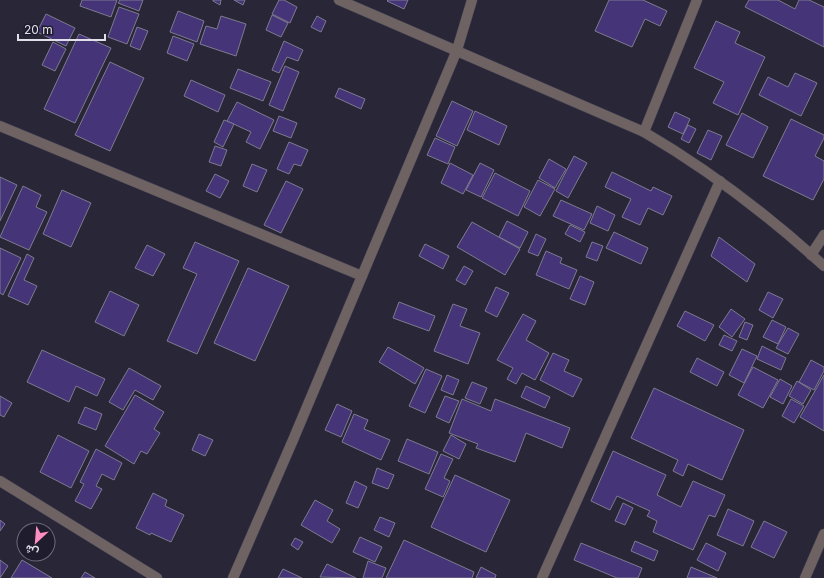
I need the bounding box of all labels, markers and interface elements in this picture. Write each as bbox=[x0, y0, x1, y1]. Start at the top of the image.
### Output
scale bar bbox=[18, 16, 105, 42]
text: 20 m bbox=[24, 22, 53, 37]
north arrow bbox=[16, 522, 56, 562]
text: ش bbox=[23, 542, 41, 560]

